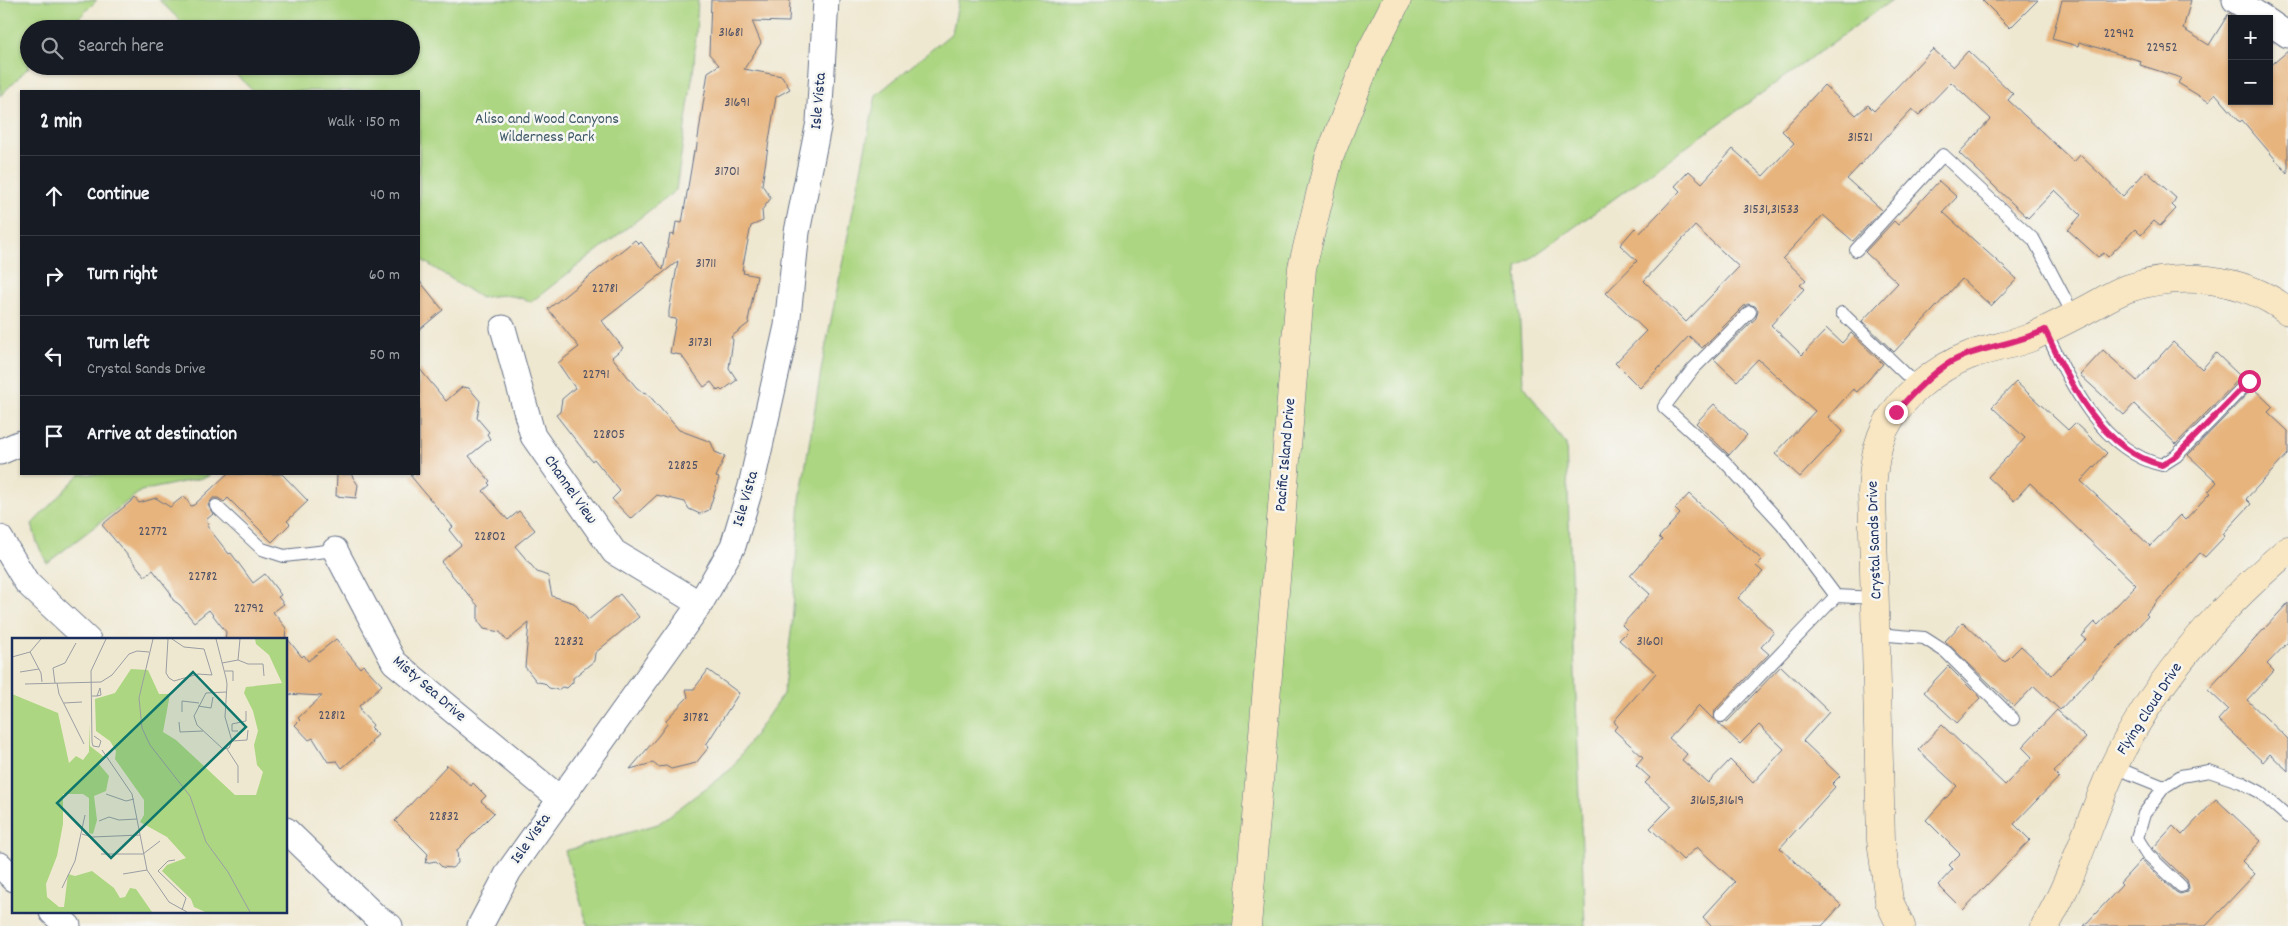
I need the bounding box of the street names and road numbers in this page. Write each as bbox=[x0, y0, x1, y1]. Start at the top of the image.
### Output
street label: Isle Vista bbox=[805, 71, 833, 130]
street label: Pacific Island Drive bbox=[1270, 397, 1302, 513]
street label: Channel View bbox=[538, 451, 602, 529]
street label: Isle Vista bbox=[727, 468, 765, 530]
street label: Crystal Sands Drive bbox=[1861, 480, 1889, 600]
street label: Misty Sea Drive bbox=[387, 650, 471, 728]
street label: Flying Cloud Drive bbox=[2111, 658, 2189, 760]
street label: Isle Vista bbox=[505, 809, 557, 869]

